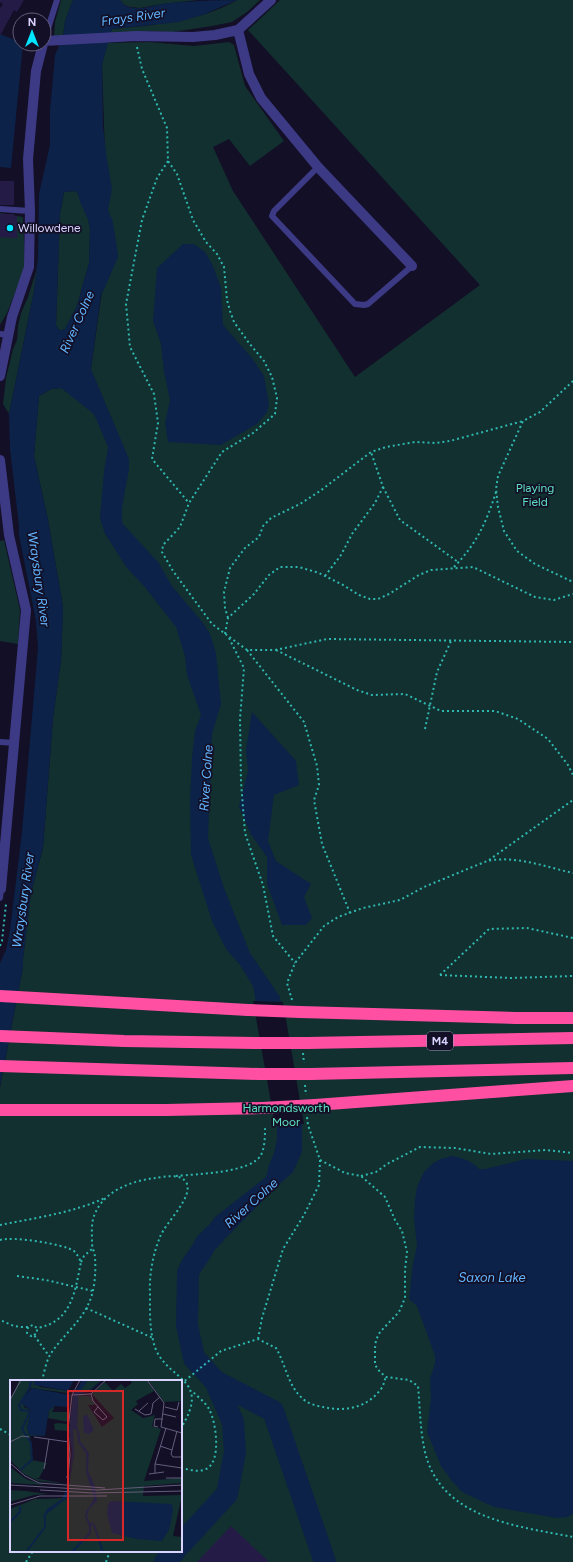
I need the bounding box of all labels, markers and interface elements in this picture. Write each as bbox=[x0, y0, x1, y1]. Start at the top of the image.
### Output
water label: Frays River bbox=[100, 5, 167, 29]
north arrow bbox=[12, 12, 52, 52]
text: N bbox=[28, 16, 36, 29]
place label: Willowdene bbox=[18, 221, 81, 235]
marker: Willowdene bbox=[5, 223, 15, 233]
water label: River Colne bbox=[57, 288, 97, 356]
park label: Playing Field bbox=[516, 481, 554, 509]
water label: Wraysbury River bbox=[25, 530, 53, 628]
water label: River Colne bbox=[196, 744, 216, 812]
water label: Wraysbury River bbox=[9, 851, 37, 949]
road number: M4 bbox=[427, 1032, 453, 1050]
park label: Harmondsworth Moor bbox=[242, 1101, 330, 1129]
water label: River Colne bbox=[221, 1175, 281, 1231]
water label: Saxon Lake bbox=[458, 1270, 526, 1285]
inset map bbox=[10, 1380, 182, 1552]

